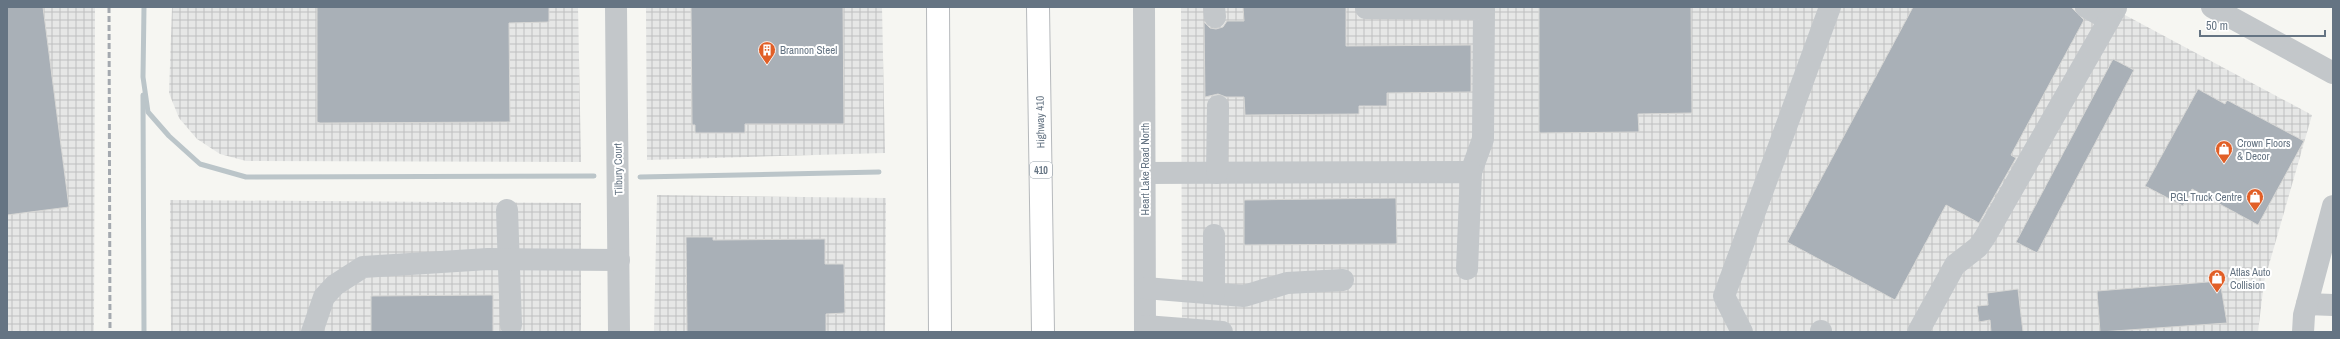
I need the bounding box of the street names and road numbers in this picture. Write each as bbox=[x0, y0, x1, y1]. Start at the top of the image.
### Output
street label: Highway 410 bbox=[1033, 96, 1047, 148]
street label: Heart Lake Road North bbox=[1138, 123, 1152, 215]
street label: Tilbury Court bbox=[611, 142, 625, 195]
road number: 410 bbox=[1030, 162, 1052, 178]

